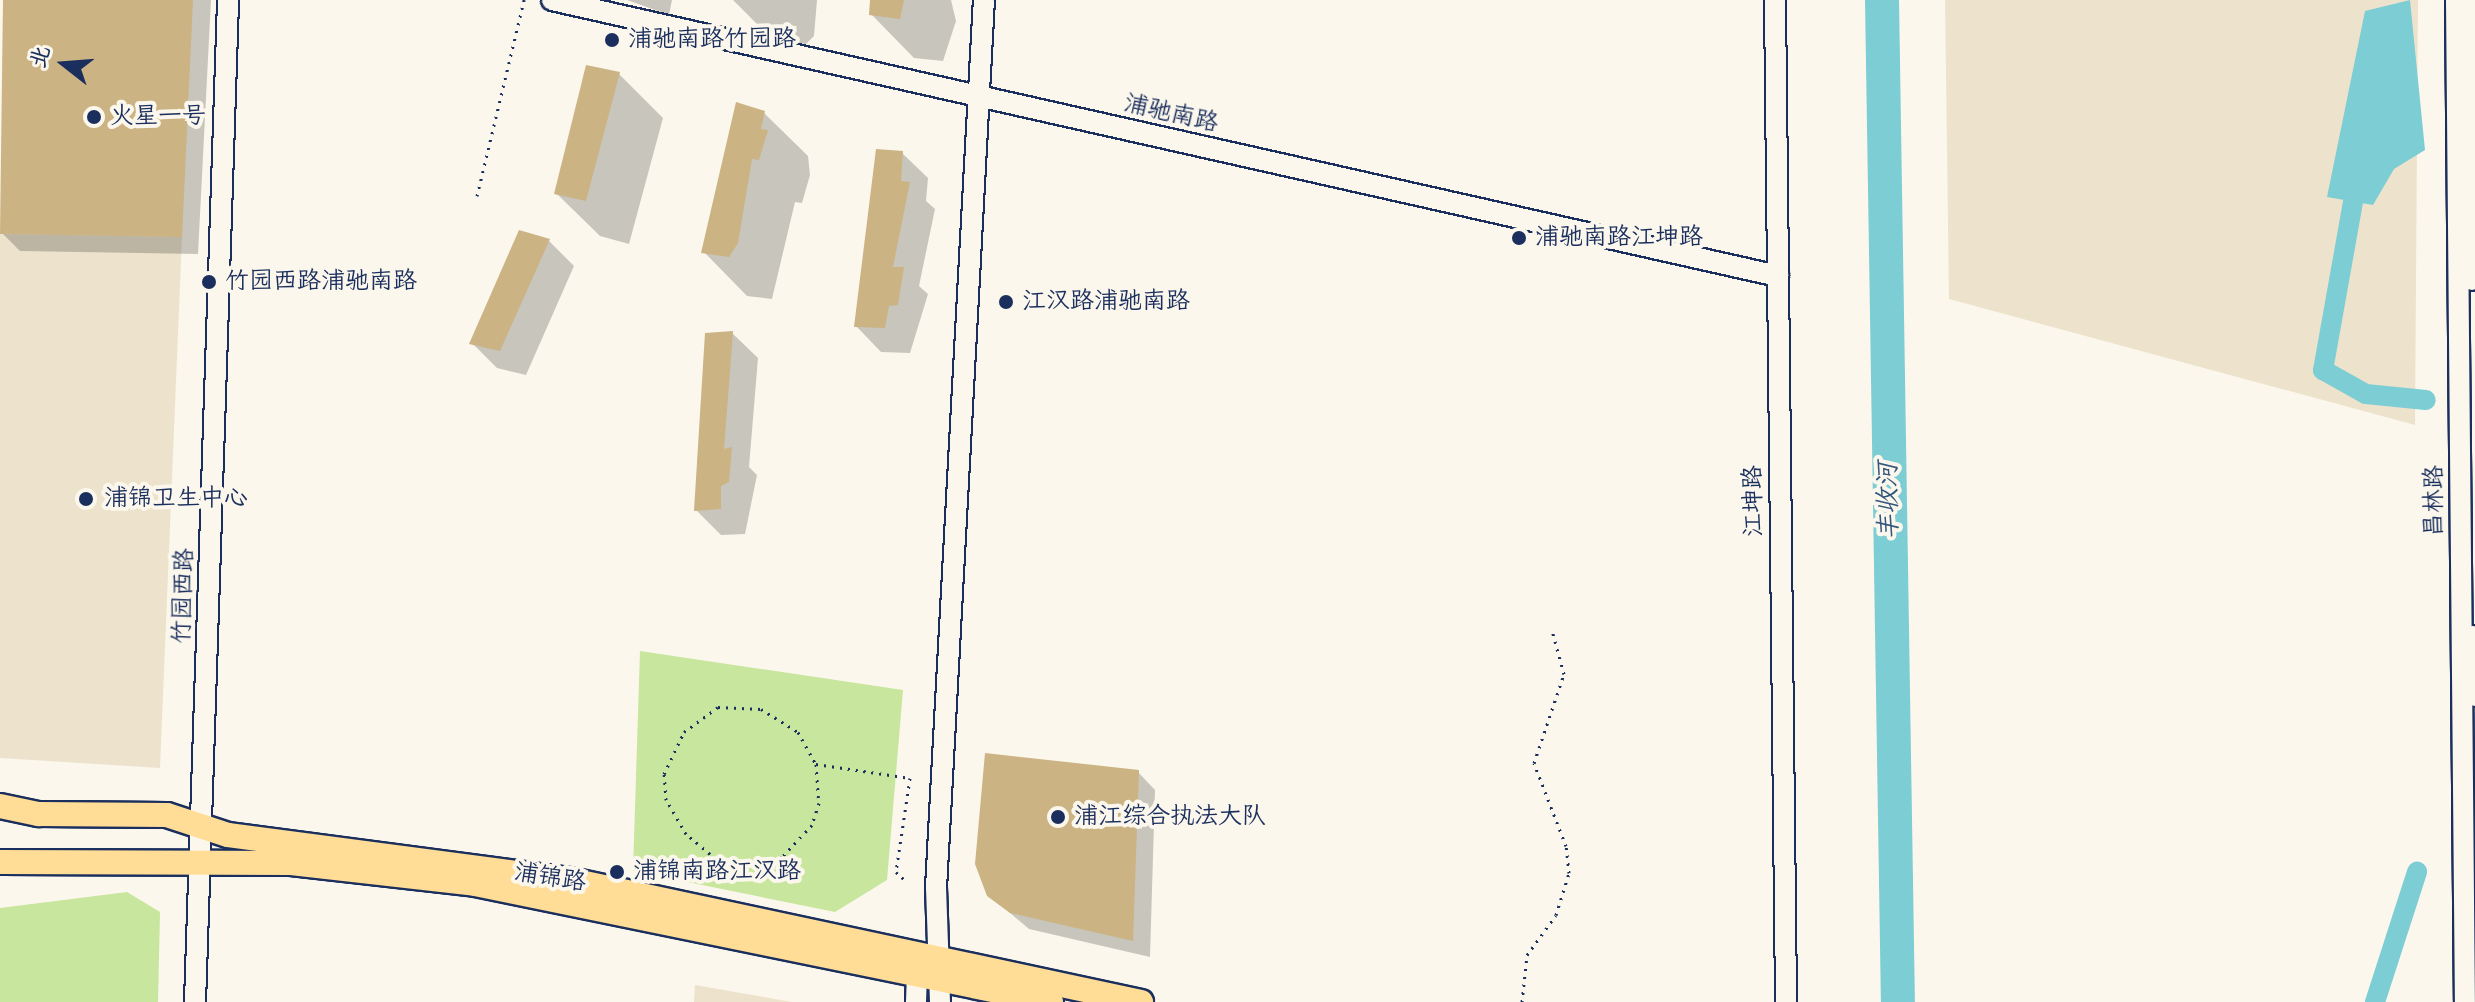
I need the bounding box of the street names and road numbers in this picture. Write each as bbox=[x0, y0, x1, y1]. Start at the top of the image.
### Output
street label: 浦驰南路 bbox=[1121, 89, 1221, 139]
street label: 江坤路 bbox=[1739, 465, 1769, 537]
street label: 昌林路 bbox=[2421, 465, 2449, 537]
street label: 竹园西路 bbox=[168, 548, 200, 644]
street label: 浦锦路 bbox=[512, 858, 588, 898]

